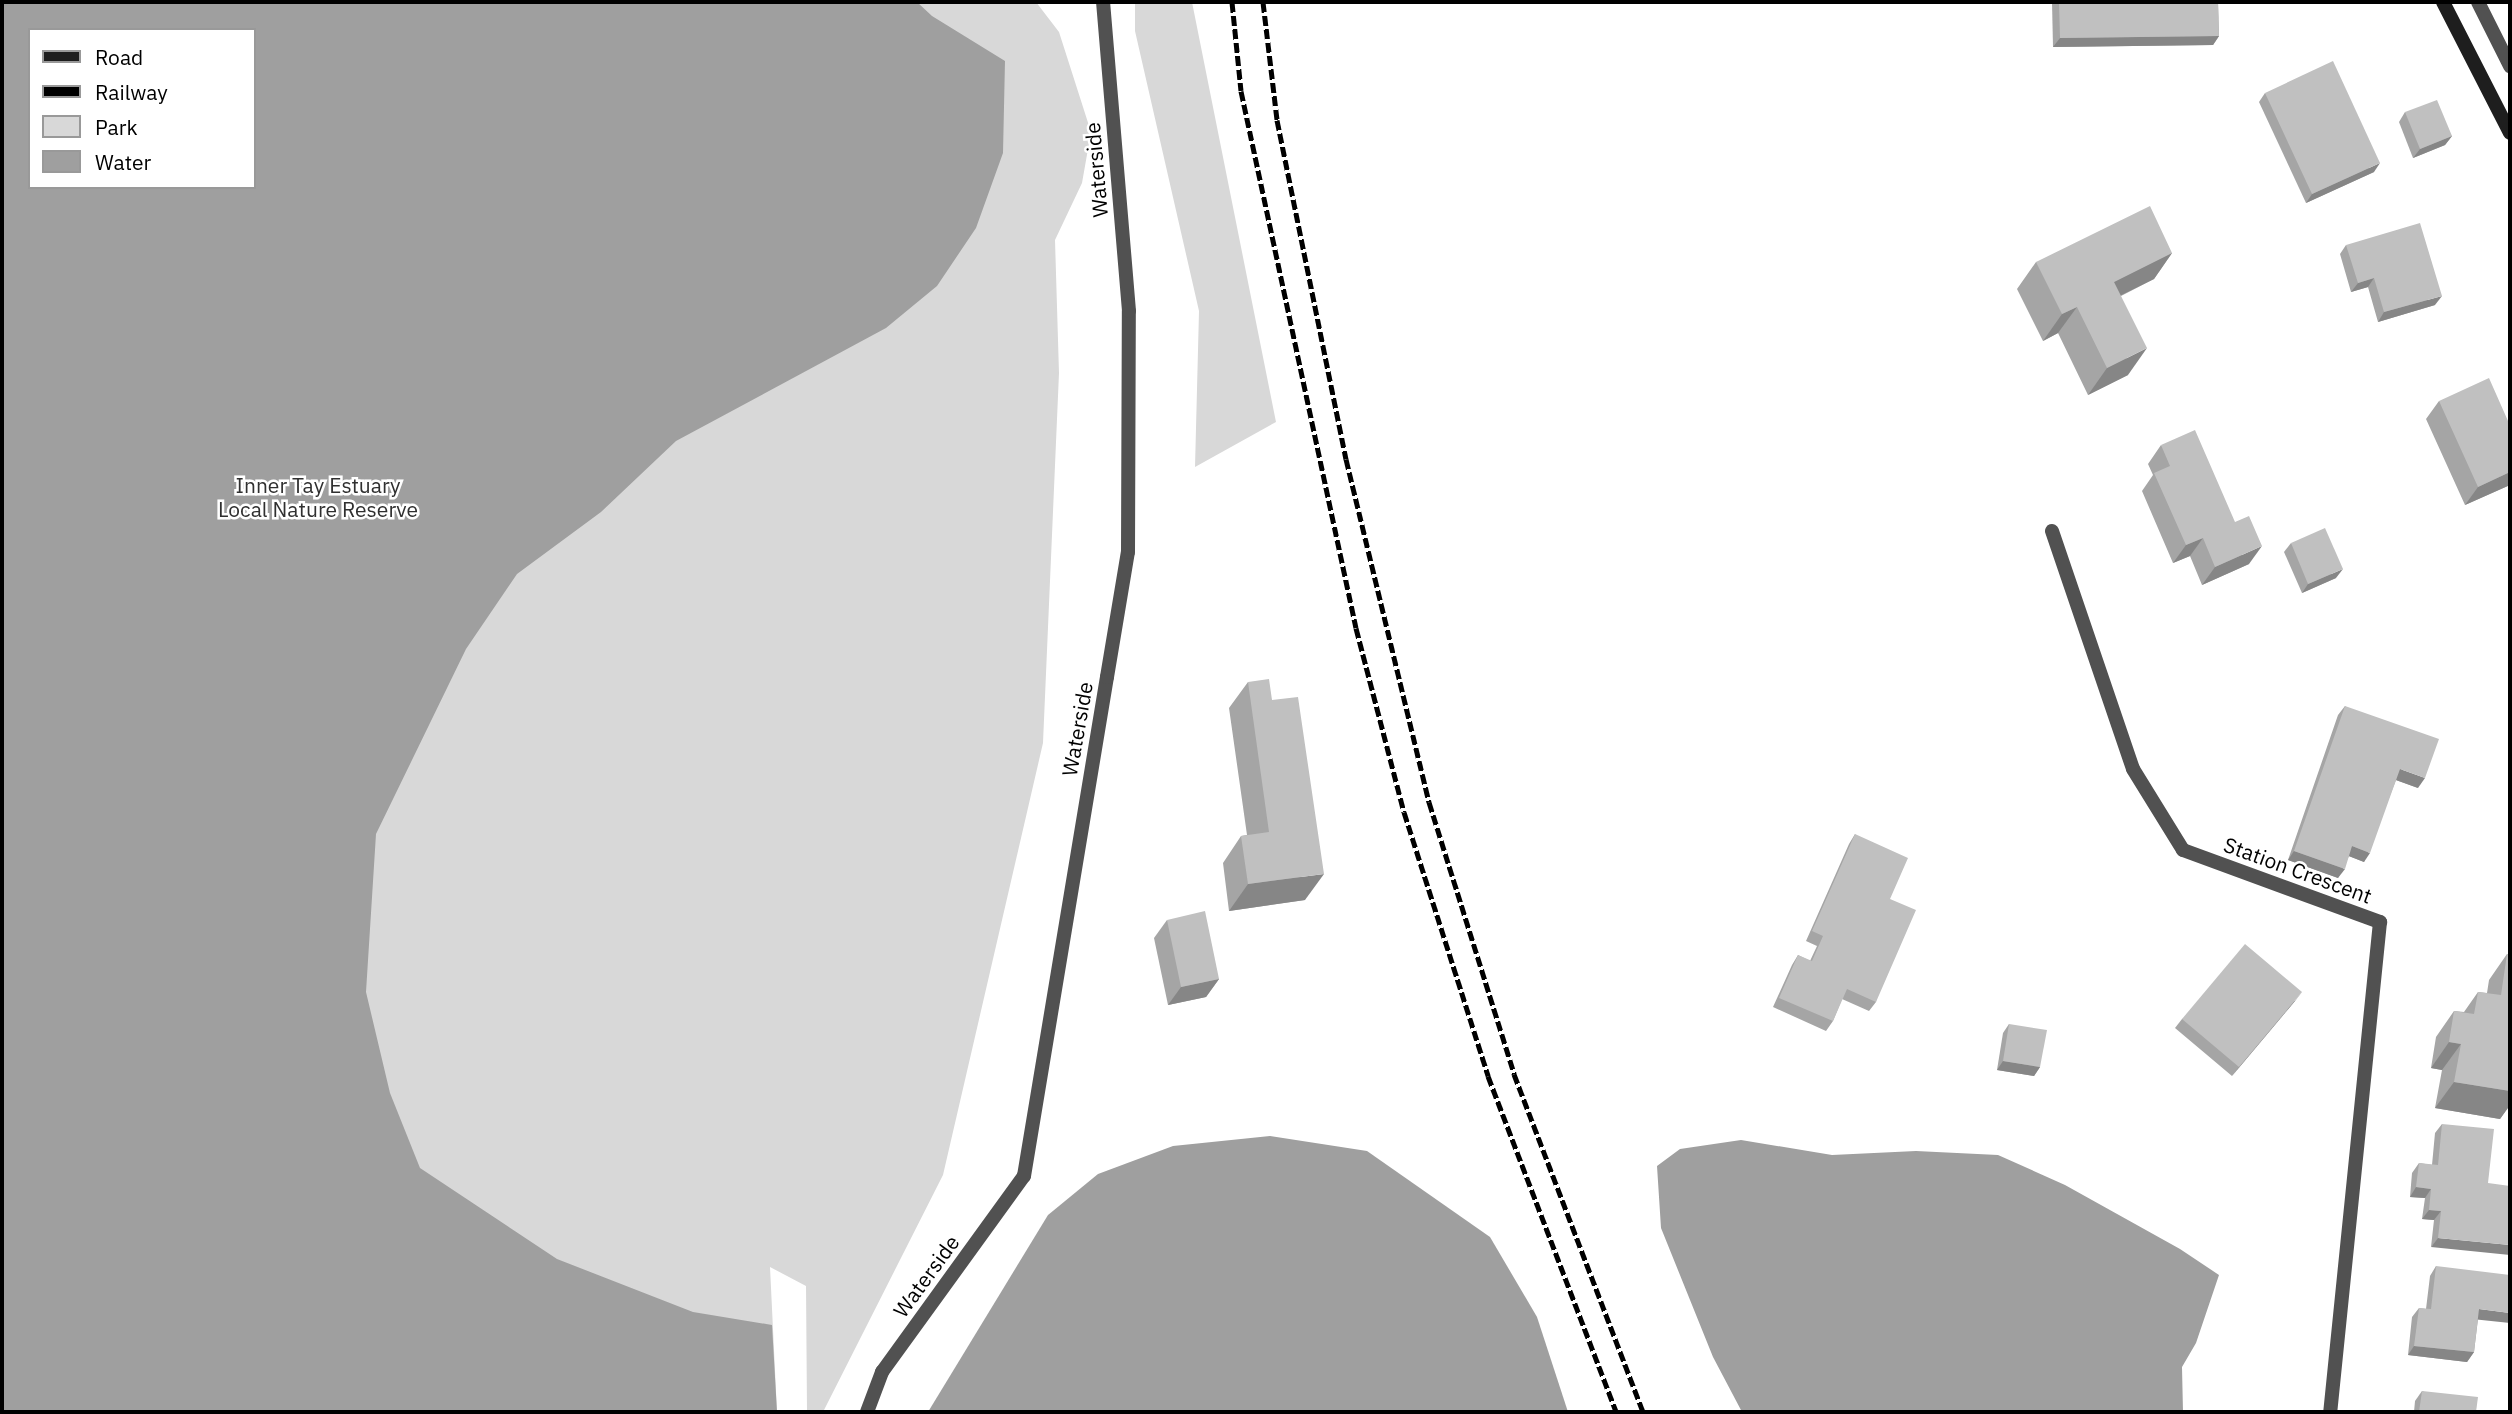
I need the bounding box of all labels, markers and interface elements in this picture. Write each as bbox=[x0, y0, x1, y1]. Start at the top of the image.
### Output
legend bbox=[28, 28, 256, 189]
text: Road bbox=[95, 43, 143, 71]
text: Railway bbox=[95, 78, 168, 106]
text: Park bbox=[95, 113, 138, 141]
street label: Waterside bbox=[1079, 121, 1113, 219]
text: Water bbox=[95, 148, 151, 176]
park label: Inner Tay Estuary Local Nature Reserve bbox=[218, 472, 418, 522]
street label: Waterside bbox=[1056, 680, 1098, 778]
street label: Station Crescent bbox=[2221, 832, 2375, 908]
street label: Waterside bbox=[888, 1230, 964, 1322]

